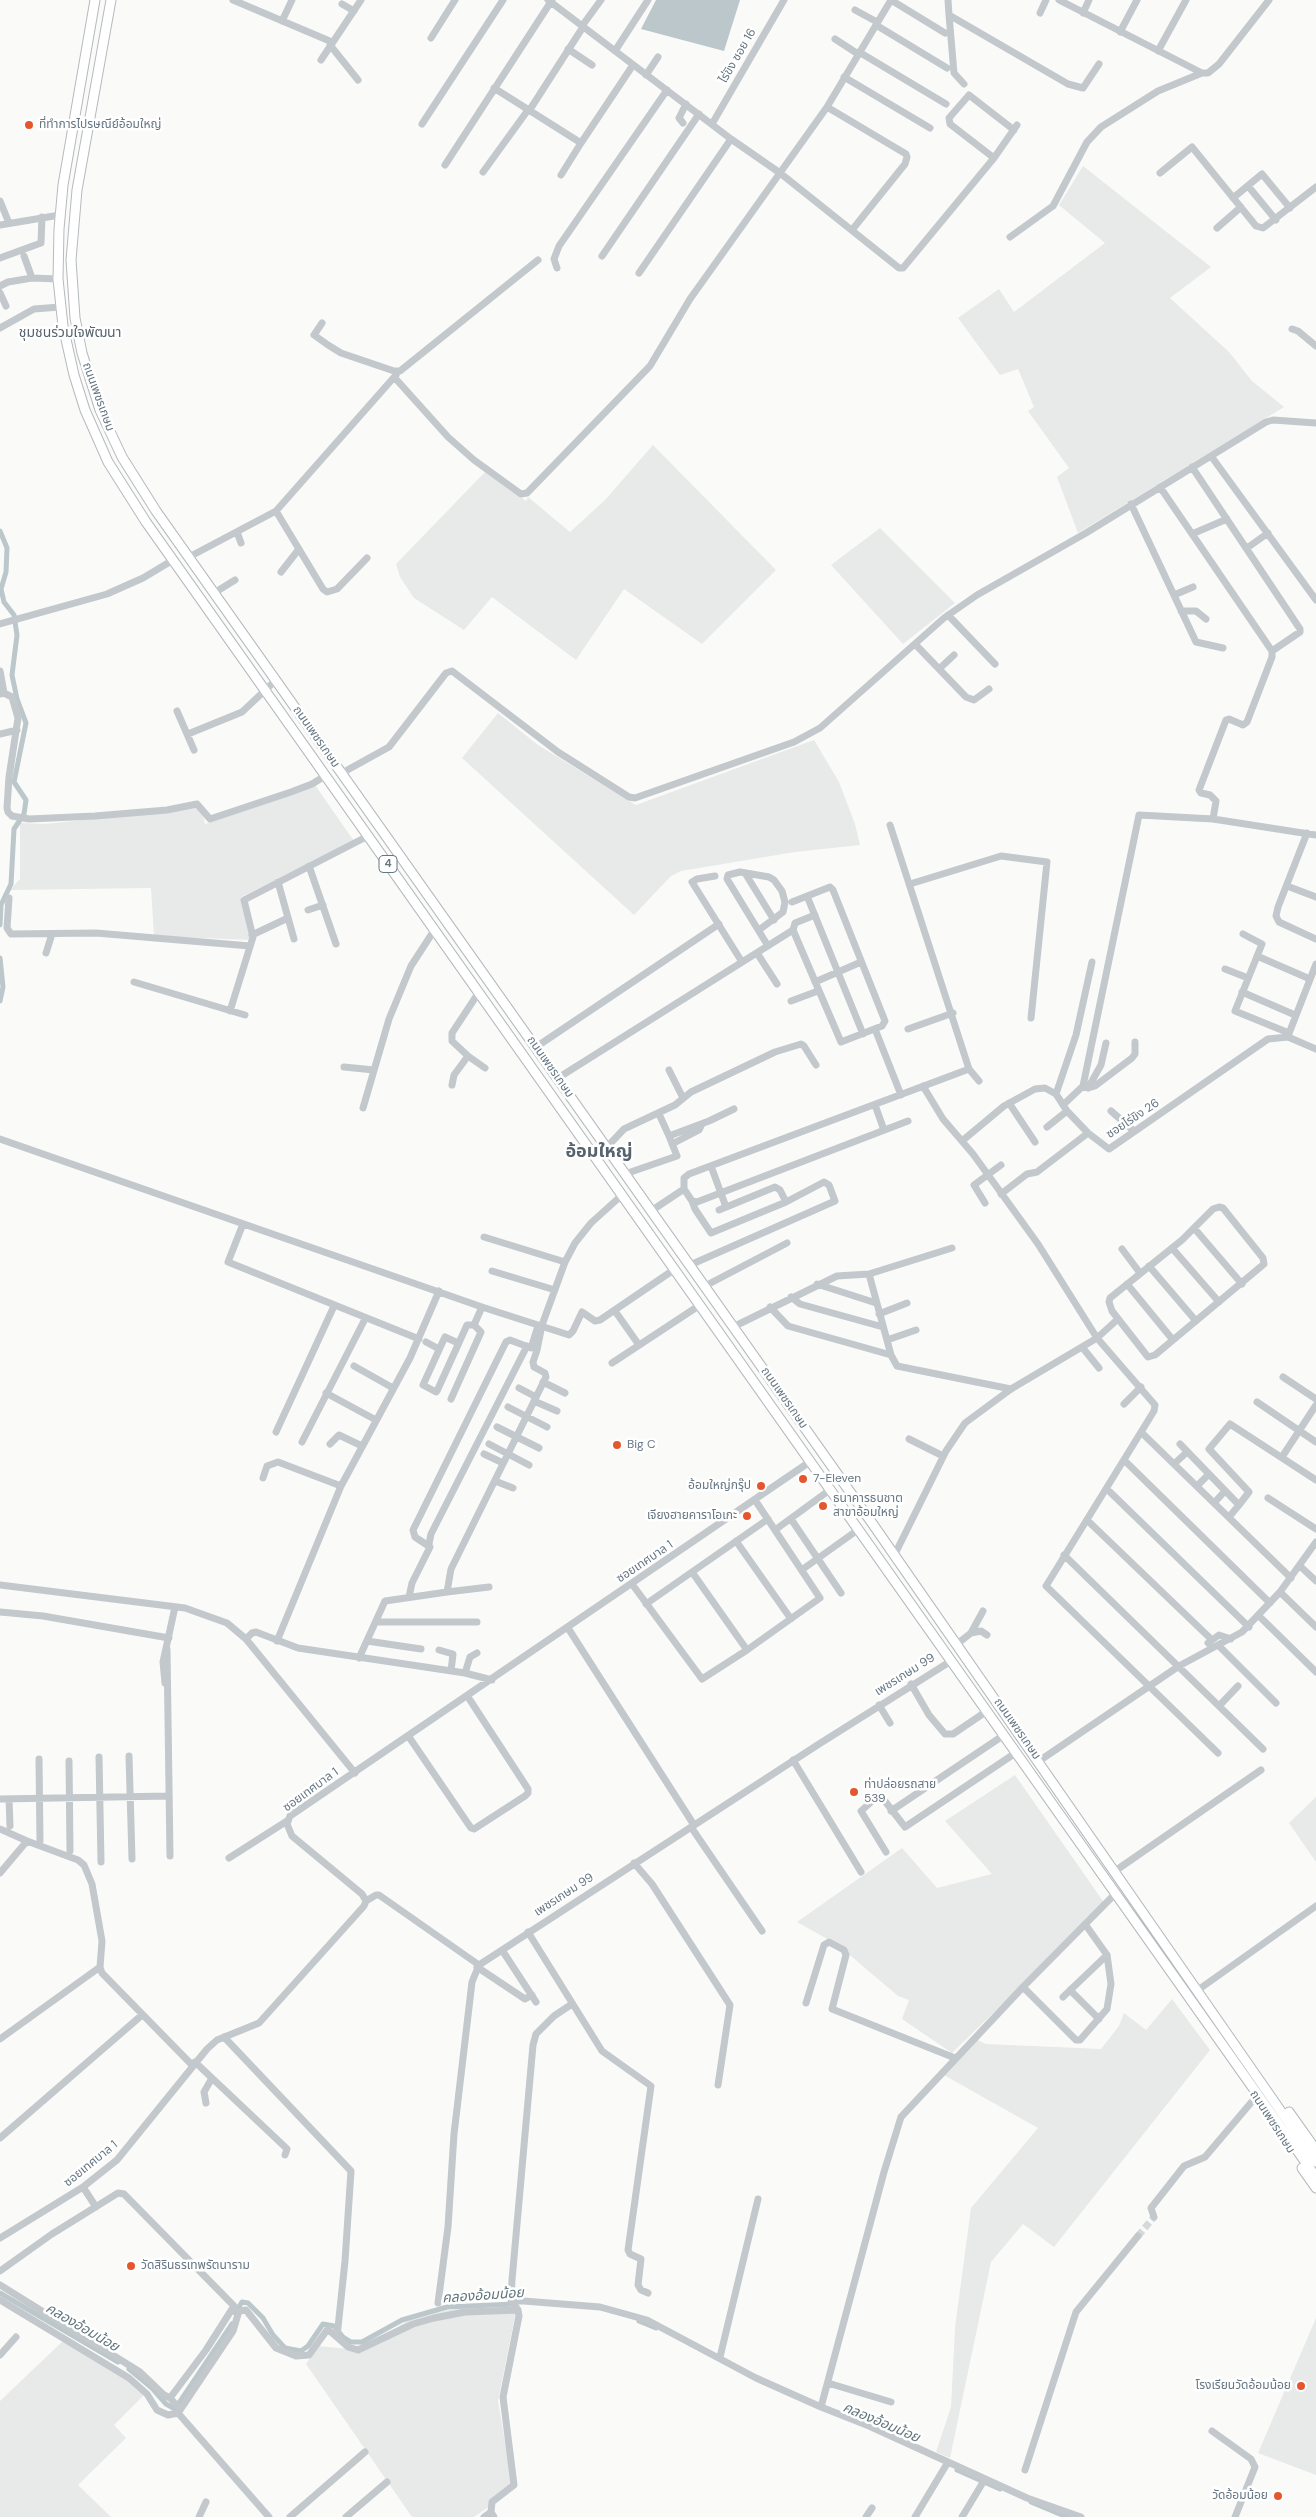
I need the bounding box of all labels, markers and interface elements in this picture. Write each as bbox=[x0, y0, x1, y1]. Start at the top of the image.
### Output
street label: ไร่ขิง ซอย 16 bbox=[717, 26, 759, 86]
place label: ที่ทำการไปรษณีย์อ้อมใหญ่ bbox=[39, 118, 161, 132]
marker: ที่ทำการไปรษณีย์อ้อมใหญ่ bbox=[23, 119, 35, 131]
district label: ชุมชนร่วมใจพัฒนา bbox=[19, 325, 121, 341]
street label: ถนนเพชรเกษม bbox=[79, 361, 117, 433]
street label: ถนนเพชรเกษม bbox=[290, 703, 342, 771]
road number: 4 bbox=[379, 856, 397, 872]
street label: ถนนเพชรเกษม bbox=[524, 1033, 576, 1101]
street label: ซอยไร่ขิง 26 bbox=[1104, 1096, 1162, 1142]
district label: อ้อมใหญ่ bbox=[565, 1141, 633, 1163]
street label: ถนนเพชรเกษม bbox=[758, 1364, 810, 1432]
place label: Big C bbox=[627, 1438, 656, 1452]
marker: Big C bbox=[611, 1439, 623, 1451]
place label: 7-Eleven bbox=[813, 1472, 861, 1486]
marker: 7-Eleven bbox=[797, 1473, 809, 1485]
place label: อ้อมใหญ่กรุ๊ป bbox=[688, 1479, 751, 1493]
marker: อ้อมใหญ่กรุ๊ป bbox=[755, 1480, 767, 1492]
place label: ธนาคารธนชาต สาขาอ้อมใหญ่ bbox=[833, 1492, 903, 1520]
marker: ธนาคารธนชาต สาขาอ้อมใหญ่ bbox=[817, 1500, 829, 1512]
place label: เจียงฮายคาราโอเกะ bbox=[647, 1509, 737, 1523]
marker: เจียงฮายคาราโอเกะ bbox=[741, 1510, 753, 1522]
street label: ซอยเทศบาล 1 bbox=[614, 1538, 676, 1586]
street label: เพชรเกษม 99 bbox=[872, 1651, 938, 1699]
street label: ถนนเพชรเกษม bbox=[991, 1695, 1043, 1763]
street label: ซอยเทศบาล 1 bbox=[280, 1765, 342, 1815]
place label: ท่าปล่อยรถสาย 539 bbox=[864, 1778, 936, 1806]
marker: ท่าปล่อยรถสาย 539 bbox=[848, 1786, 860, 1798]
street label: เพชรเกษม 99 bbox=[531, 1870, 597, 1920]
street label: ถนนเพชรเกษม bbox=[1246, 2088, 1298, 2156]
street label: ซอยเทศบาล 1 bbox=[61, 2138, 121, 2190]
place label: วัดสิรินธรเทพรัตนาราม bbox=[141, 2259, 250, 2273]
marker: วัดสิรินธรเทพรัตนาราม bbox=[125, 2260, 137, 2272]
water label: คลองอ้อมน้อย bbox=[442, 2285, 524, 2307]
water label: คลองอ้อมน้อย bbox=[42, 2300, 122, 2356]
place label: โรงเรียนวัดอ้อมน้อย bbox=[1196, 2379, 1291, 2393]
marker: โรงเรียนวัดอ้อมน้อย bbox=[1295, 2380, 1307, 2392]
water label: คลองอ้อมน้อย bbox=[840, 2399, 922, 2447]
place label: วัดอ้อมน้อย bbox=[1212, 2489, 1268, 2503]
marker: วัดอ้อมน้อย bbox=[1272, 2490, 1284, 2502]

